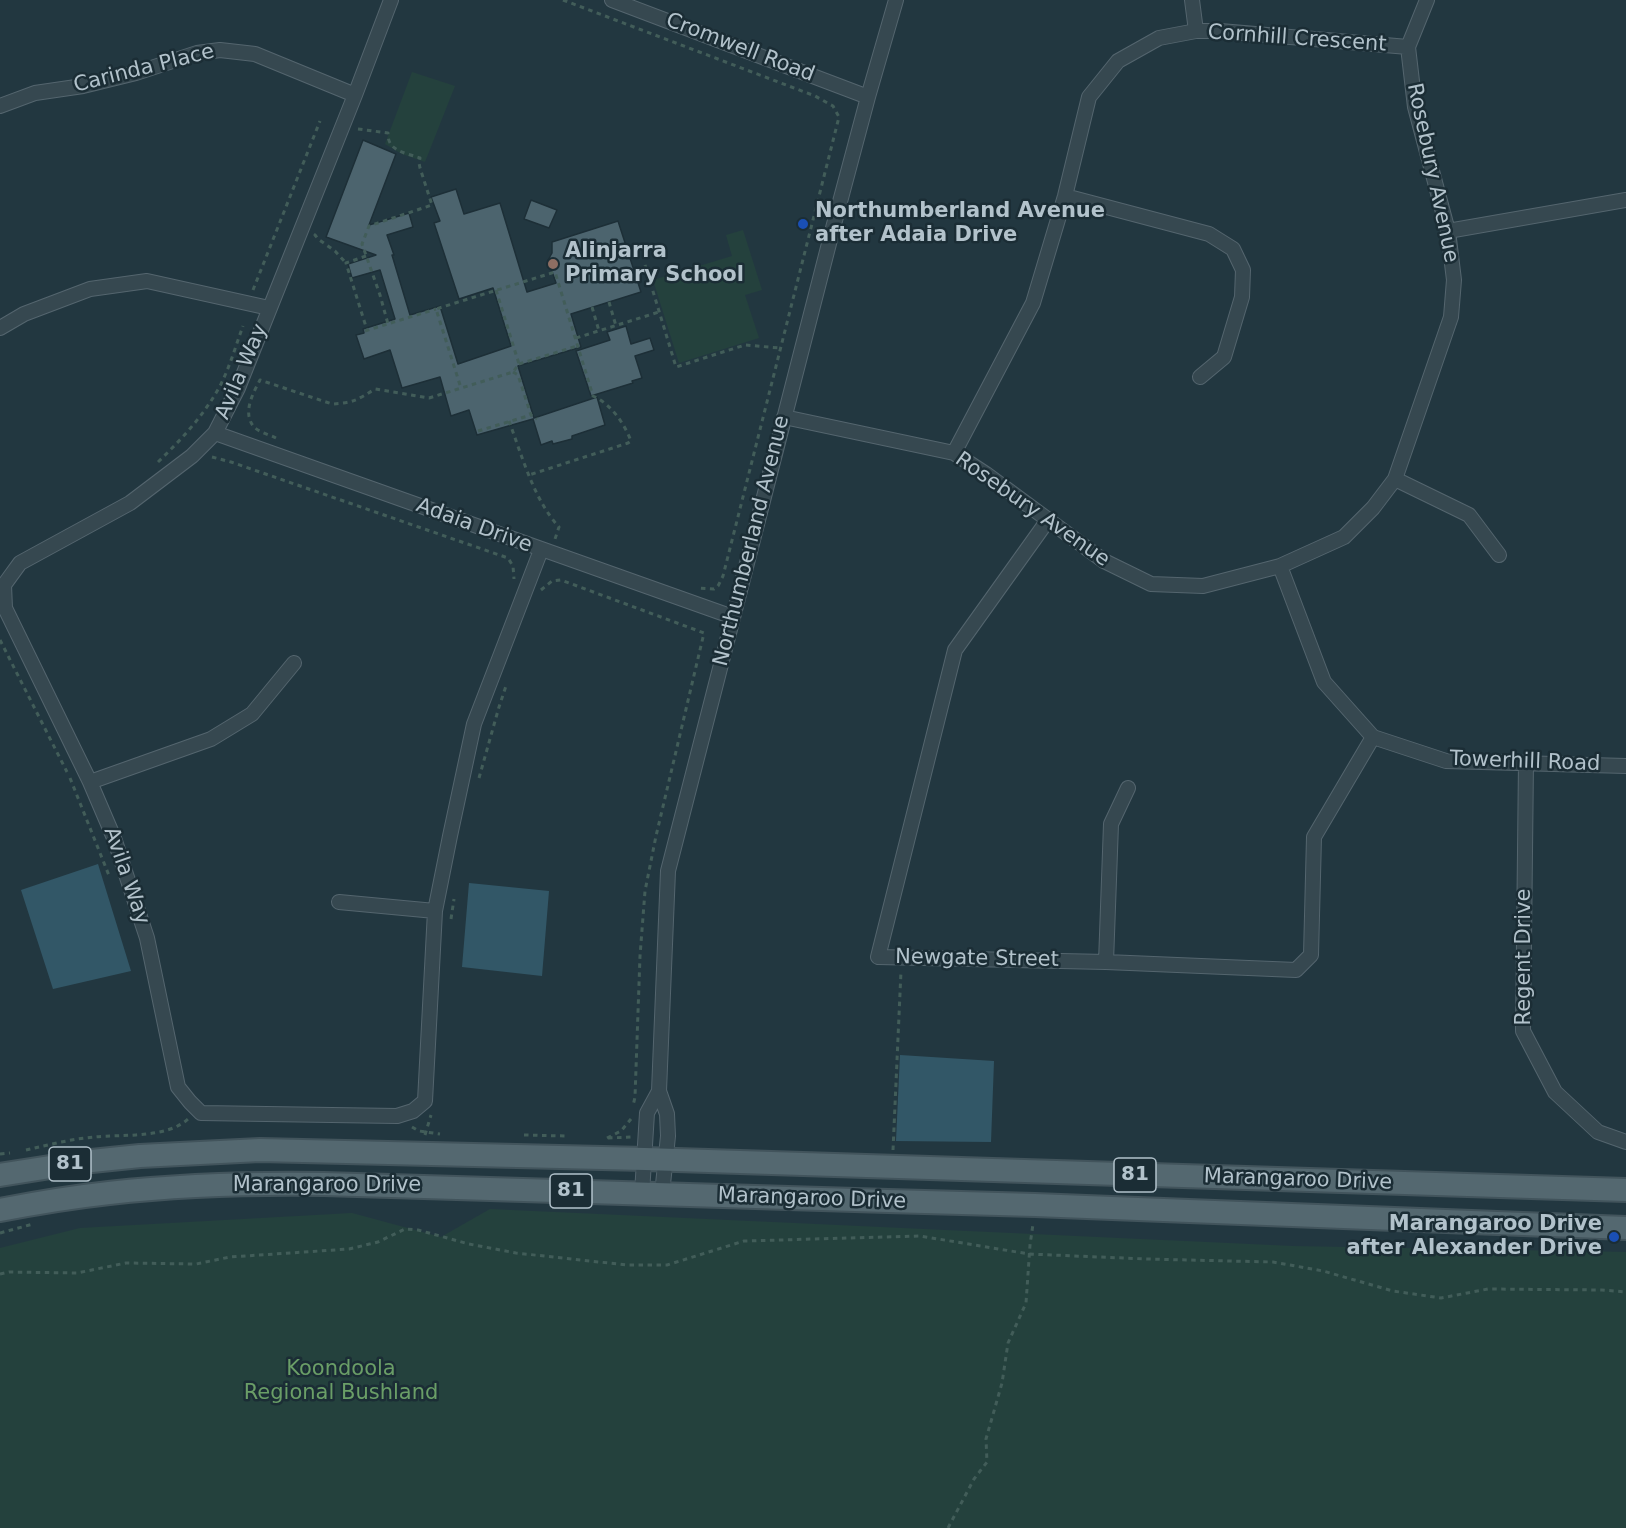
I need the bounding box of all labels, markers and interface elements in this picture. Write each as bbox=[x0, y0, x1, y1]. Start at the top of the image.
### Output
street label: Cromwell Road bbox=[662, 8, 818, 88]
street label: Cornhill Crescent bbox=[1207, 20, 1387, 58]
street label: Carinda Place bbox=[71, 39, 217, 99]
street label: Rosebury Avenue bbox=[1401, 81, 1463, 265]
place label: Northumberland Avenue after Adaia Drive bbox=[815, 199, 1105, 249]
marker: Northumberland Avenue after Adaia Drive bbox=[796, 217, 810, 231]
place label: Alinjarra Primary School bbox=[565, 239, 744, 289]
marker: Alinjarra Primary School bbox=[546, 257, 560, 271]
street label: Avila Way bbox=[211, 320, 273, 424]
street label: Northumberland Avenue bbox=[709, 413, 795, 669]
street label: Rosebury Avenue bbox=[950, 447, 1114, 573]
street label: Adaia Drive bbox=[413, 493, 535, 559]
street label: Towerhill Road bbox=[1449, 747, 1601, 777]
street label: Avila Way bbox=[98, 824, 154, 928]
street label: Regent Drive bbox=[1512, 888, 1538, 1026]
street label: Newgate Street bbox=[895, 945, 1059, 973]
road number: 81 bbox=[49, 1147, 91, 1181]
road number: 81 bbox=[1114, 1158, 1156, 1192]
street label: Marangaroo Drive bbox=[1203, 1164, 1393, 1196]
street label: Marangaroo Drive bbox=[233, 1173, 421, 1199]
road number: 81 bbox=[550, 1174, 592, 1208]
street label: Marangaroo Drive bbox=[717, 1183, 907, 1215]
place label: Marangaroo Drive after Alexander Drive bbox=[1347, 1212, 1602, 1262]
marker: Marangaroo Drive after Alexander Drive bbox=[1607, 1230, 1621, 1244]
park label: Koondoola Regional Bushland bbox=[244, 1357, 438, 1407]

